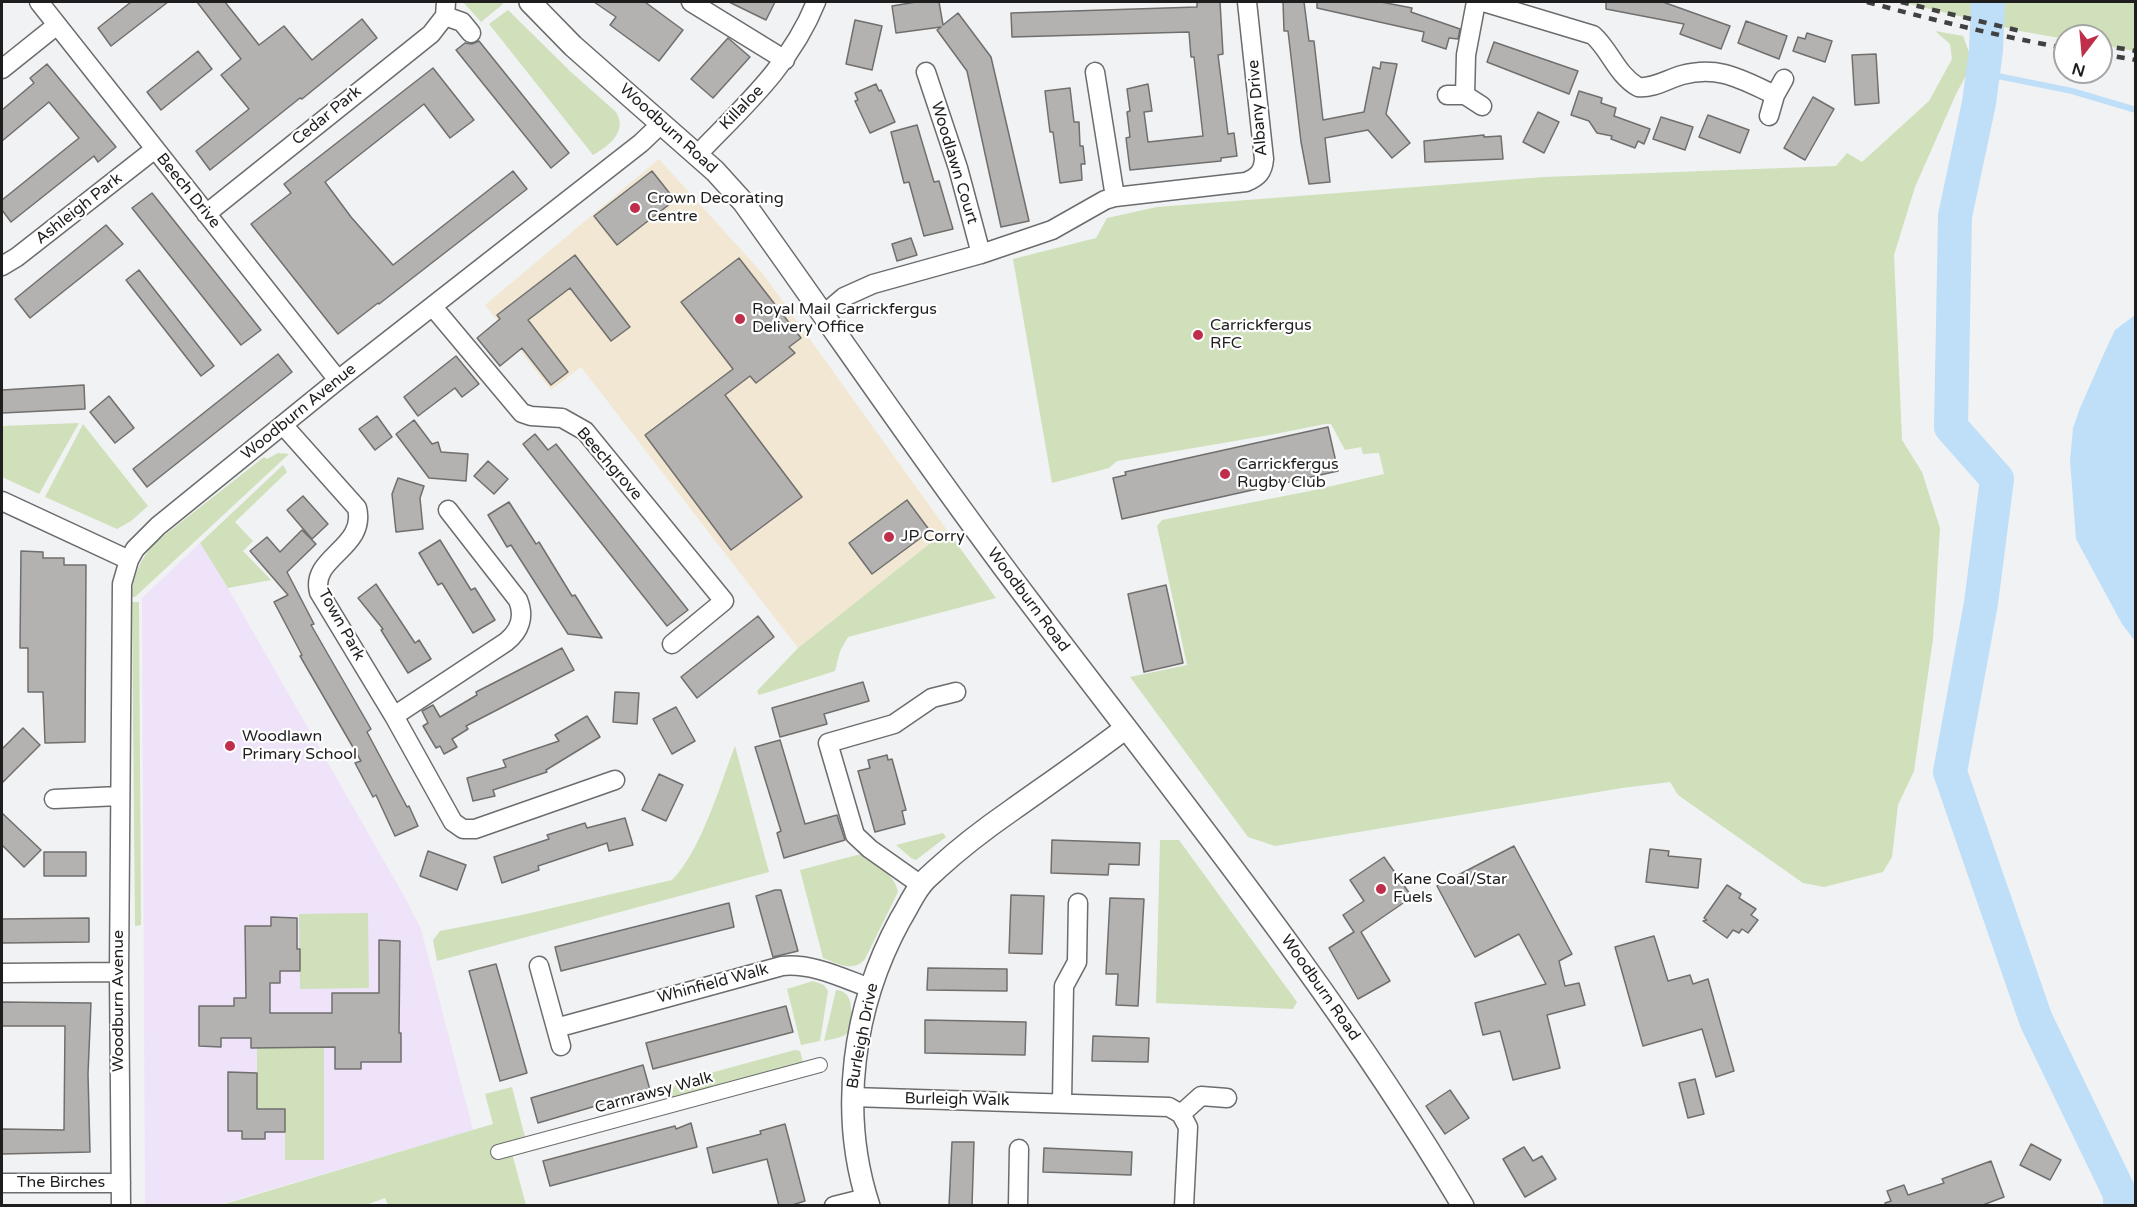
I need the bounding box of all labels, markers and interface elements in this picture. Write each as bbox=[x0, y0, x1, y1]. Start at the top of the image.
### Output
north arrow bbox=[2053, 24, 2113, 84]
text: N bbox=[2070, 58, 2088, 81]
street label: Albany Drive bbox=[1244, 59, 1272, 157]
street label: Woodburn Road bbox=[615, 80, 721, 178]
street label: Cedar Park bbox=[289, 82, 365, 150]
street label: Killaloe bbox=[716, 82, 768, 134]
street label: Woodlawn Court bbox=[926, 99, 982, 227]
street label: Beech Drive bbox=[152, 150, 224, 232]
street label: Ashleigh Park bbox=[32, 169, 126, 249]
place label: Crown Decorating Centre bbox=[647, 189, 784, 227]
marker: Crown Decorating Centre bbox=[628, 201, 642, 215]
place label: Royal Mail Carrickfergus Delivery Office bbox=[752, 300, 937, 338]
marker: Royal Mail Carrickfergus Delivery Office bbox=[733, 312, 747, 326]
place label: Carrickfergus RFC bbox=[1210, 316, 1312, 354]
marker: Carrickfergus RFC bbox=[1191, 328, 1205, 342]
street label: Woodburn Avenue bbox=[238, 360, 360, 464]
street label: Beechgrove bbox=[572, 424, 646, 504]
place label: Carrickfergus Rugby Club bbox=[1237, 455, 1339, 493]
marker: Carrickfergus Rugby Club bbox=[1218, 467, 1232, 481]
place label: JP Corry bbox=[901, 527, 965, 547]
marker: JP Corry bbox=[882, 530, 896, 544]
street label: Woodburn Road bbox=[983, 544, 1073, 656]
street label: Town Park bbox=[313, 586, 369, 664]
place label: Woodlawn Primary School bbox=[242, 727, 357, 765]
marker: Woodlawn Primary School bbox=[223, 739, 237, 753]
place label: Kane Coal/Star Fuels bbox=[1393, 870, 1507, 908]
marker: Kane Coal/Star Fuels bbox=[1374, 882, 1388, 896]
street label: Woodburn Avenue bbox=[109, 930, 129, 1072]
street label: Woodburn Road bbox=[1276, 931, 1364, 1045]
street label: Whinfield Walk bbox=[655, 960, 771, 1008]
street label: Burleigh Drive bbox=[843, 982, 883, 1090]
street label: Carnrawsy Walk bbox=[593, 1068, 715, 1118]
street label: Burleigh Walk bbox=[904, 1089, 1010, 1111]
street label: The Birches bbox=[17, 1173, 105, 1193]

